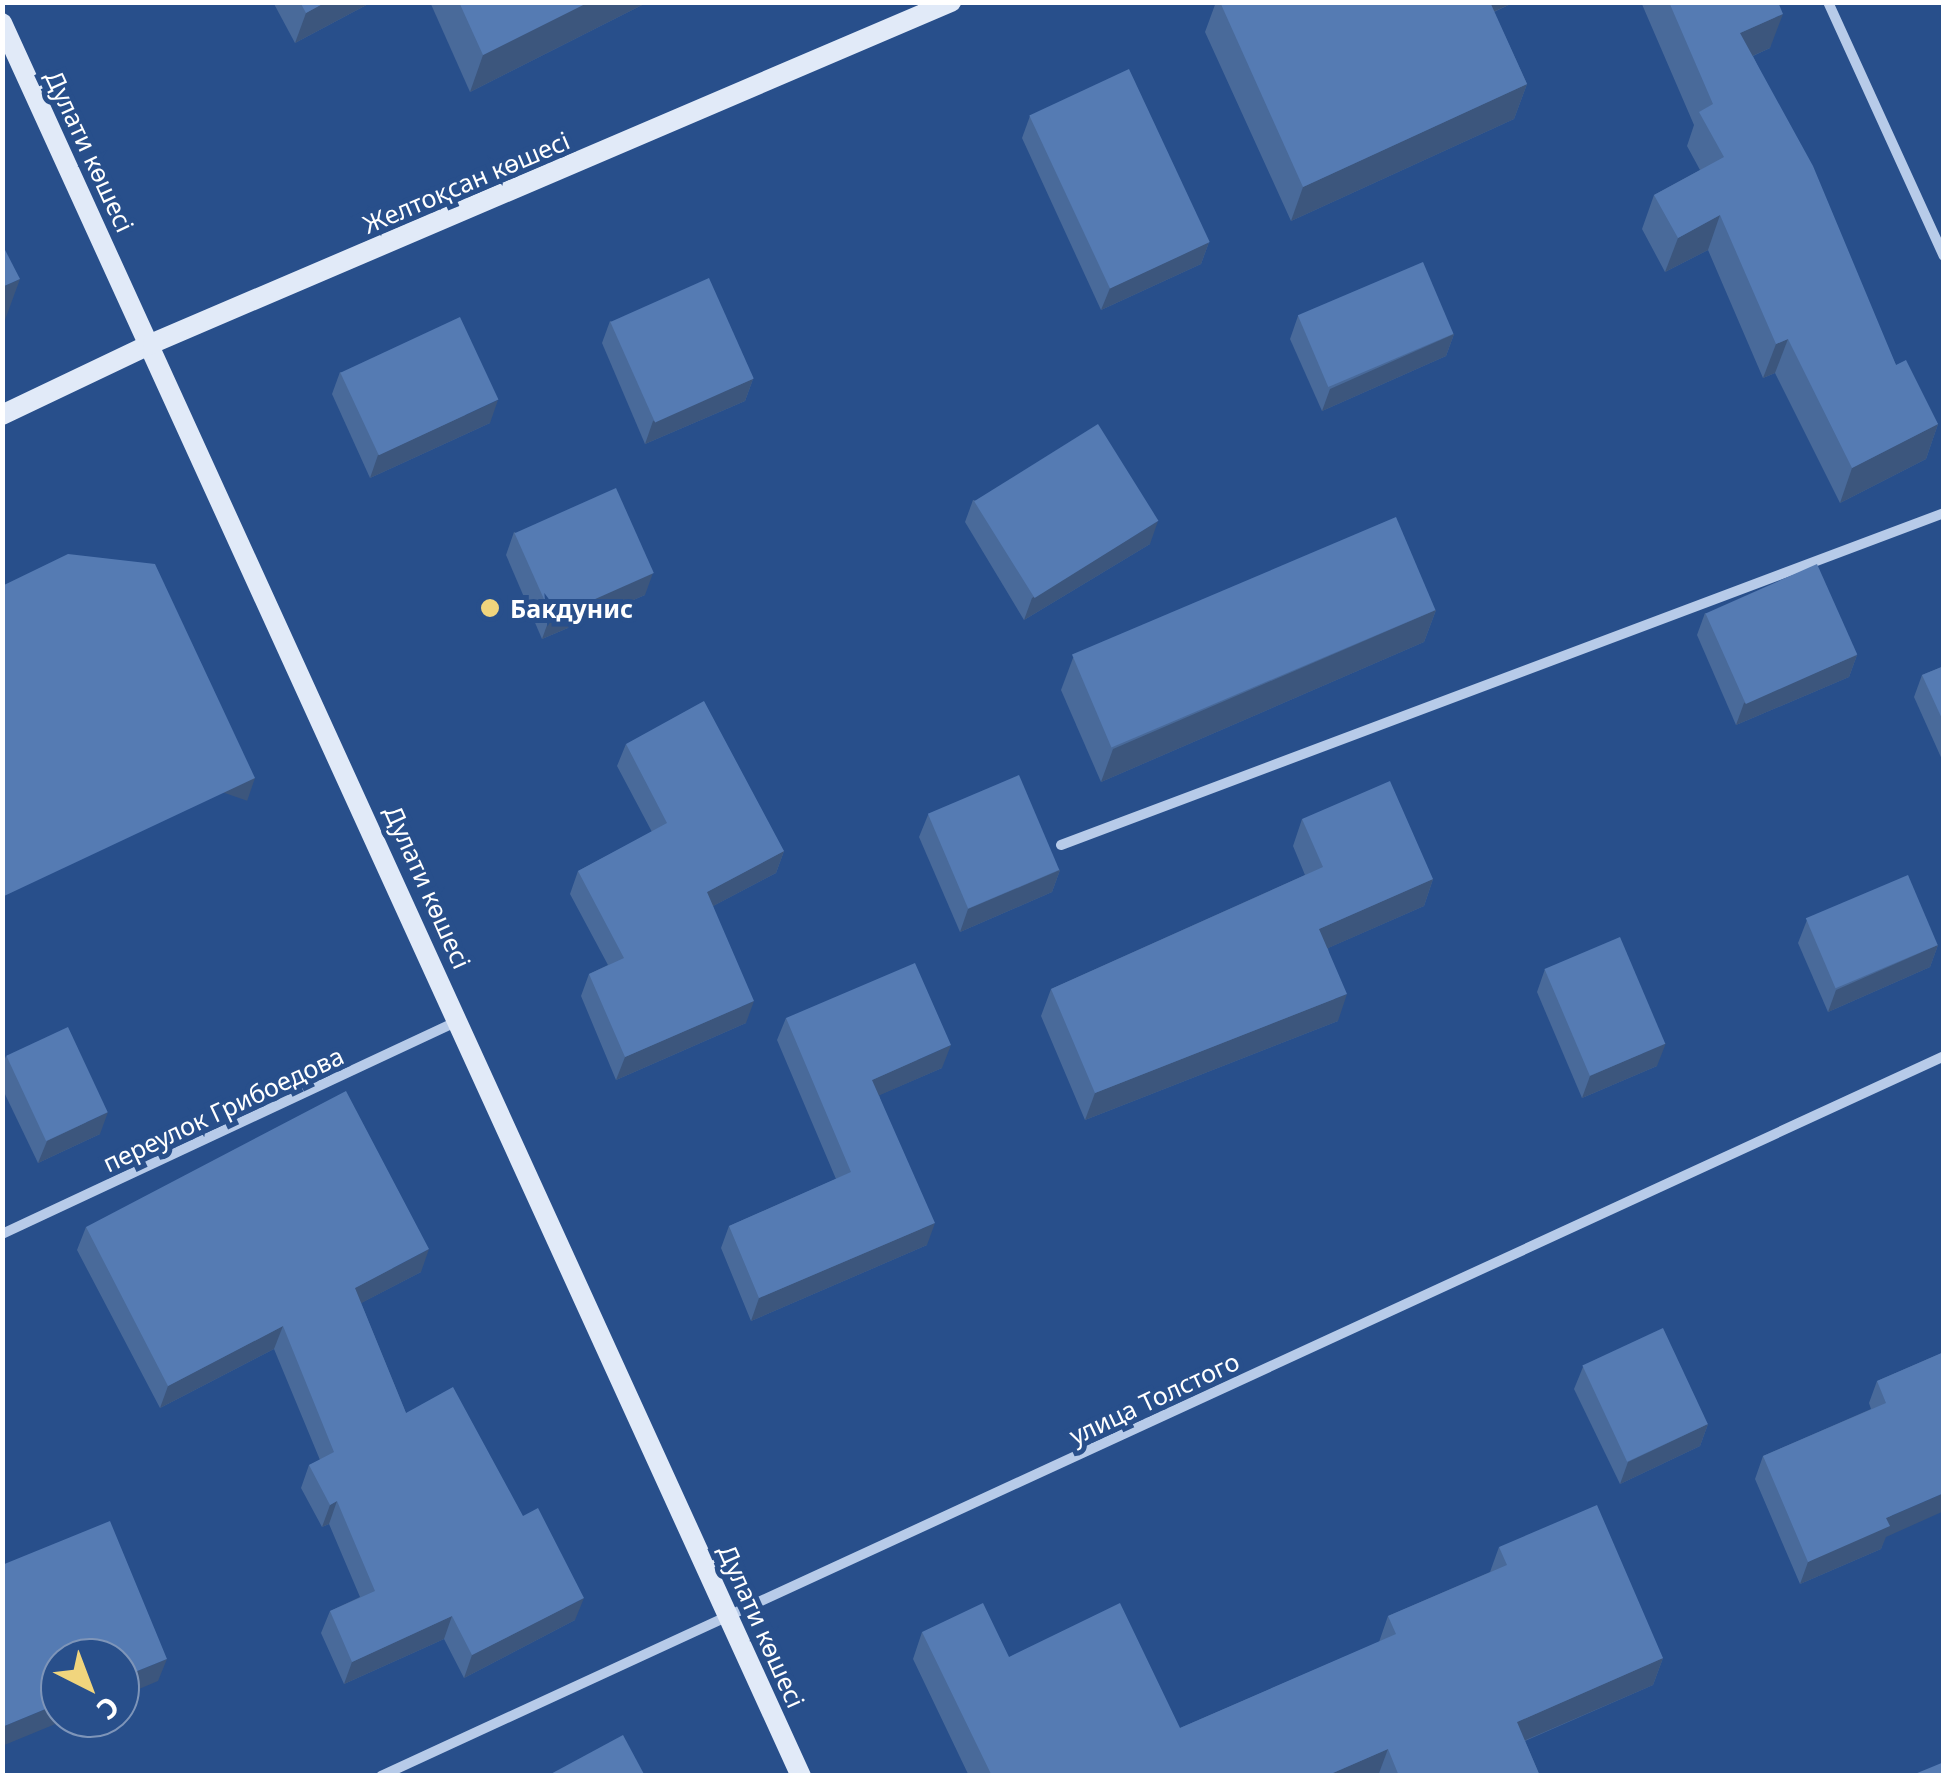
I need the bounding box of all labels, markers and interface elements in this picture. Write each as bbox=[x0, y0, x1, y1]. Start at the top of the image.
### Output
street label: Дулати көшесі bbox=[39, 65, 141, 237]
street label: Желтоқсан көшесі bbox=[358, 125, 574, 239]
place label: Бакдунис bbox=[510, 593, 633, 623]
marker: Бакдунис bbox=[479, 597, 501, 619]
street label: Дулати көшесі bbox=[379, 801, 477, 973]
street label: переулок Грибоедова bbox=[98, 1040, 348, 1178]
street label: улица Толстого bbox=[1064, 1346, 1244, 1450]
street label: Дулати көшесі bbox=[713, 1540, 811, 1712]
north arrow bbox=[40, 1638, 140, 1738]
text: С bbox=[89, 1689, 128, 1729]

